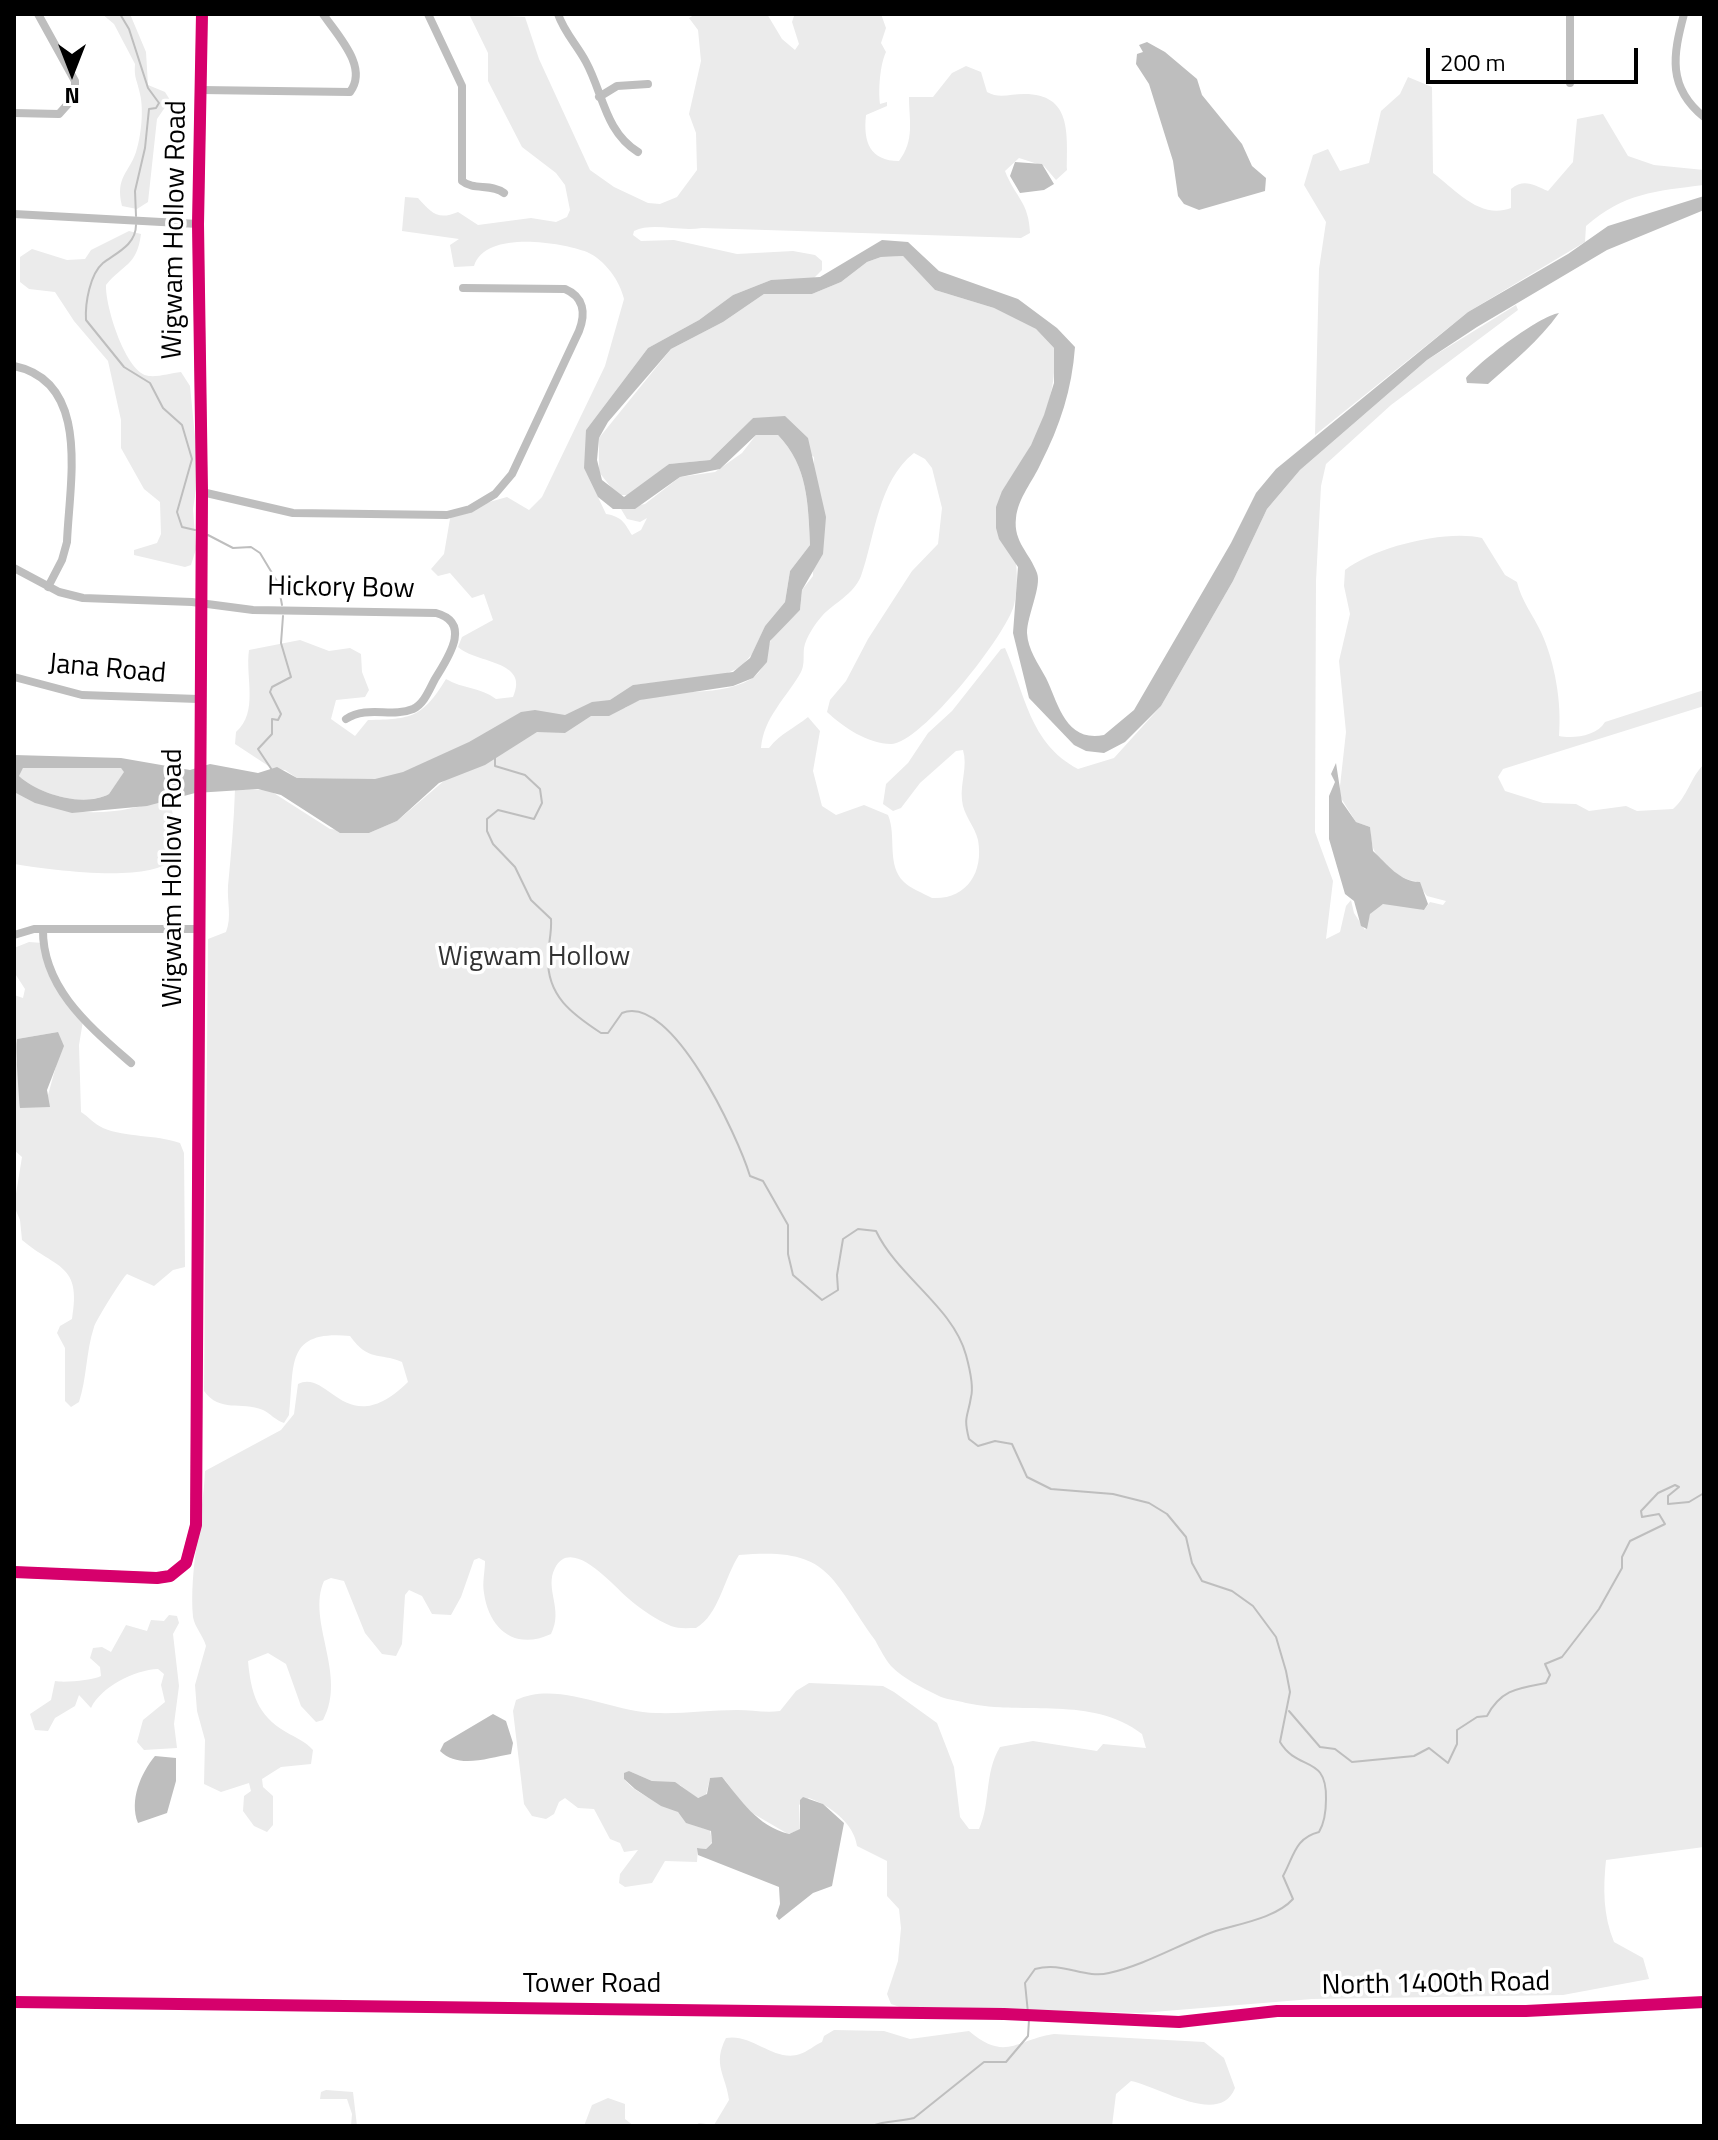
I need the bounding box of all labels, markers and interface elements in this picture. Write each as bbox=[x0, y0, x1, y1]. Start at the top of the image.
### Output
north arrow bbox=[32, 32, 112, 112]
scale bar bbox=[1430, 32, 1642, 82]
text: 200 m bbox=[1440, 44, 1506, 80]
text: N bbox=[64, 79, 80, 113]
street label: Wigwam Hollow Road bbox=[157, 100, 195, 360]
street label: Hickory Bow bbox=[267, 571, 415, 607]
street label: Jana Road bbox=[47, 648, 167, 692]
street label: Wigwam Hollow Road bbox=[157, 748, 191, 1008]
park label: Wigwam Hollow bbox=[438, 941, 630, 975]
street label: North 1400th Road bbox=[1321, 1966, 1551, 2004]
street label: Tower Road bbox=[523, 1968, 661, 2002]

